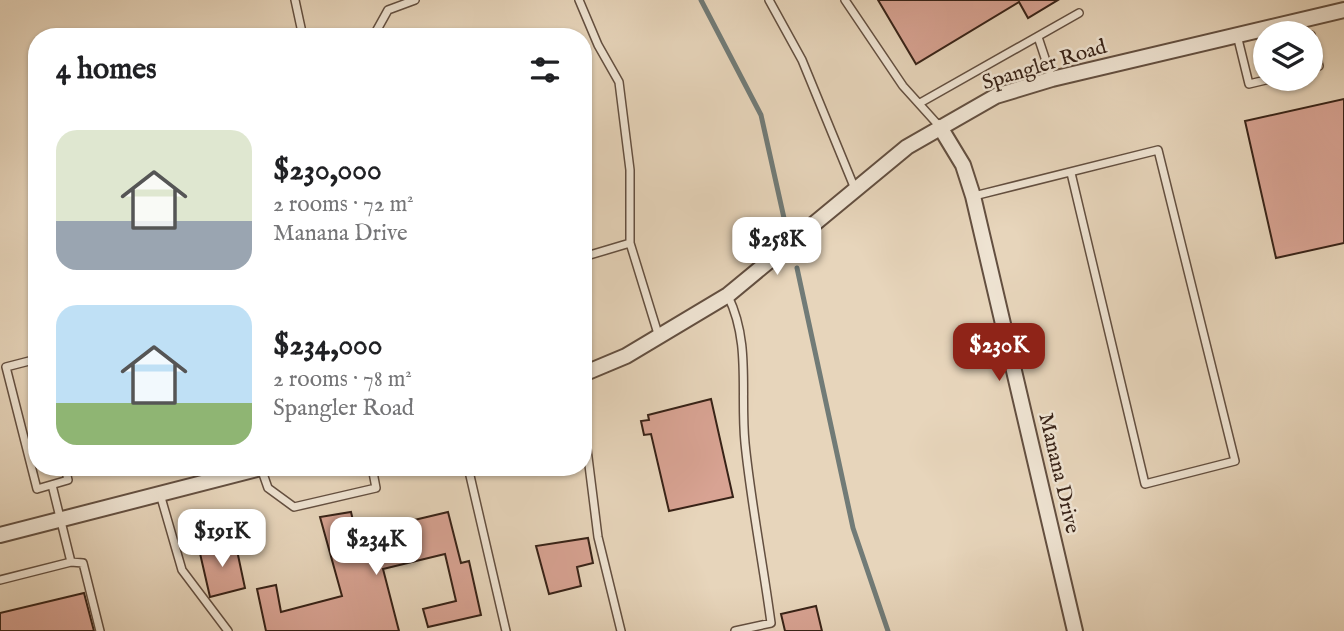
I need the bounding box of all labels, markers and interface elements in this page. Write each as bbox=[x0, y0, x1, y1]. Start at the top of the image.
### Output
map controls bbox=[1253, 21, 1323, 91]
button: layers bbox=[1253, 21, 1323, 91]
street label: Spangler Road bbox=[979, 33, 1111, 97]
text: 4 homes bbox=[56, 51, 157, 89]
icon: filters bbox=[526, 51, 564, 89]
text: $230,000 bbox=[273, 152, 382, 190]
icon: home bbox=[112, 158, 196, 242]
text: 2 rooms · 72 m² bbox=[273, 190, 414, 219]
pin: $258K bbox=[728, 218, 826, 277]
text: Manana Drive bbox=[273, 219, 408, 248]
text: $258K bbox=[748, 225, 806, 254]
pin: $230K bbox=[950, 324, 1048, 383]
text: $234,000 bbox=[273, 327, 383, 365]
text: $230K bbox=[969, 331, 1029, 360]
icon: home bbox=[112, 333, 196, 417]
text: 2 rooms · 78 m² bbox=[273, 365, 412, 394]
text: Spangler Road bbox=[273, 394, 414, 423]
street label: Manana Drive bbox=[1032, 410, 1086, 537]
pin: $191K bbox=[173, 510, 271, 569]
text: $191K bbox=[194, 517, 250, 546]
pin: $234K bbox=[327, 518, 425, 577]
text: $234K bbox=[346, 525, 406, 554]

